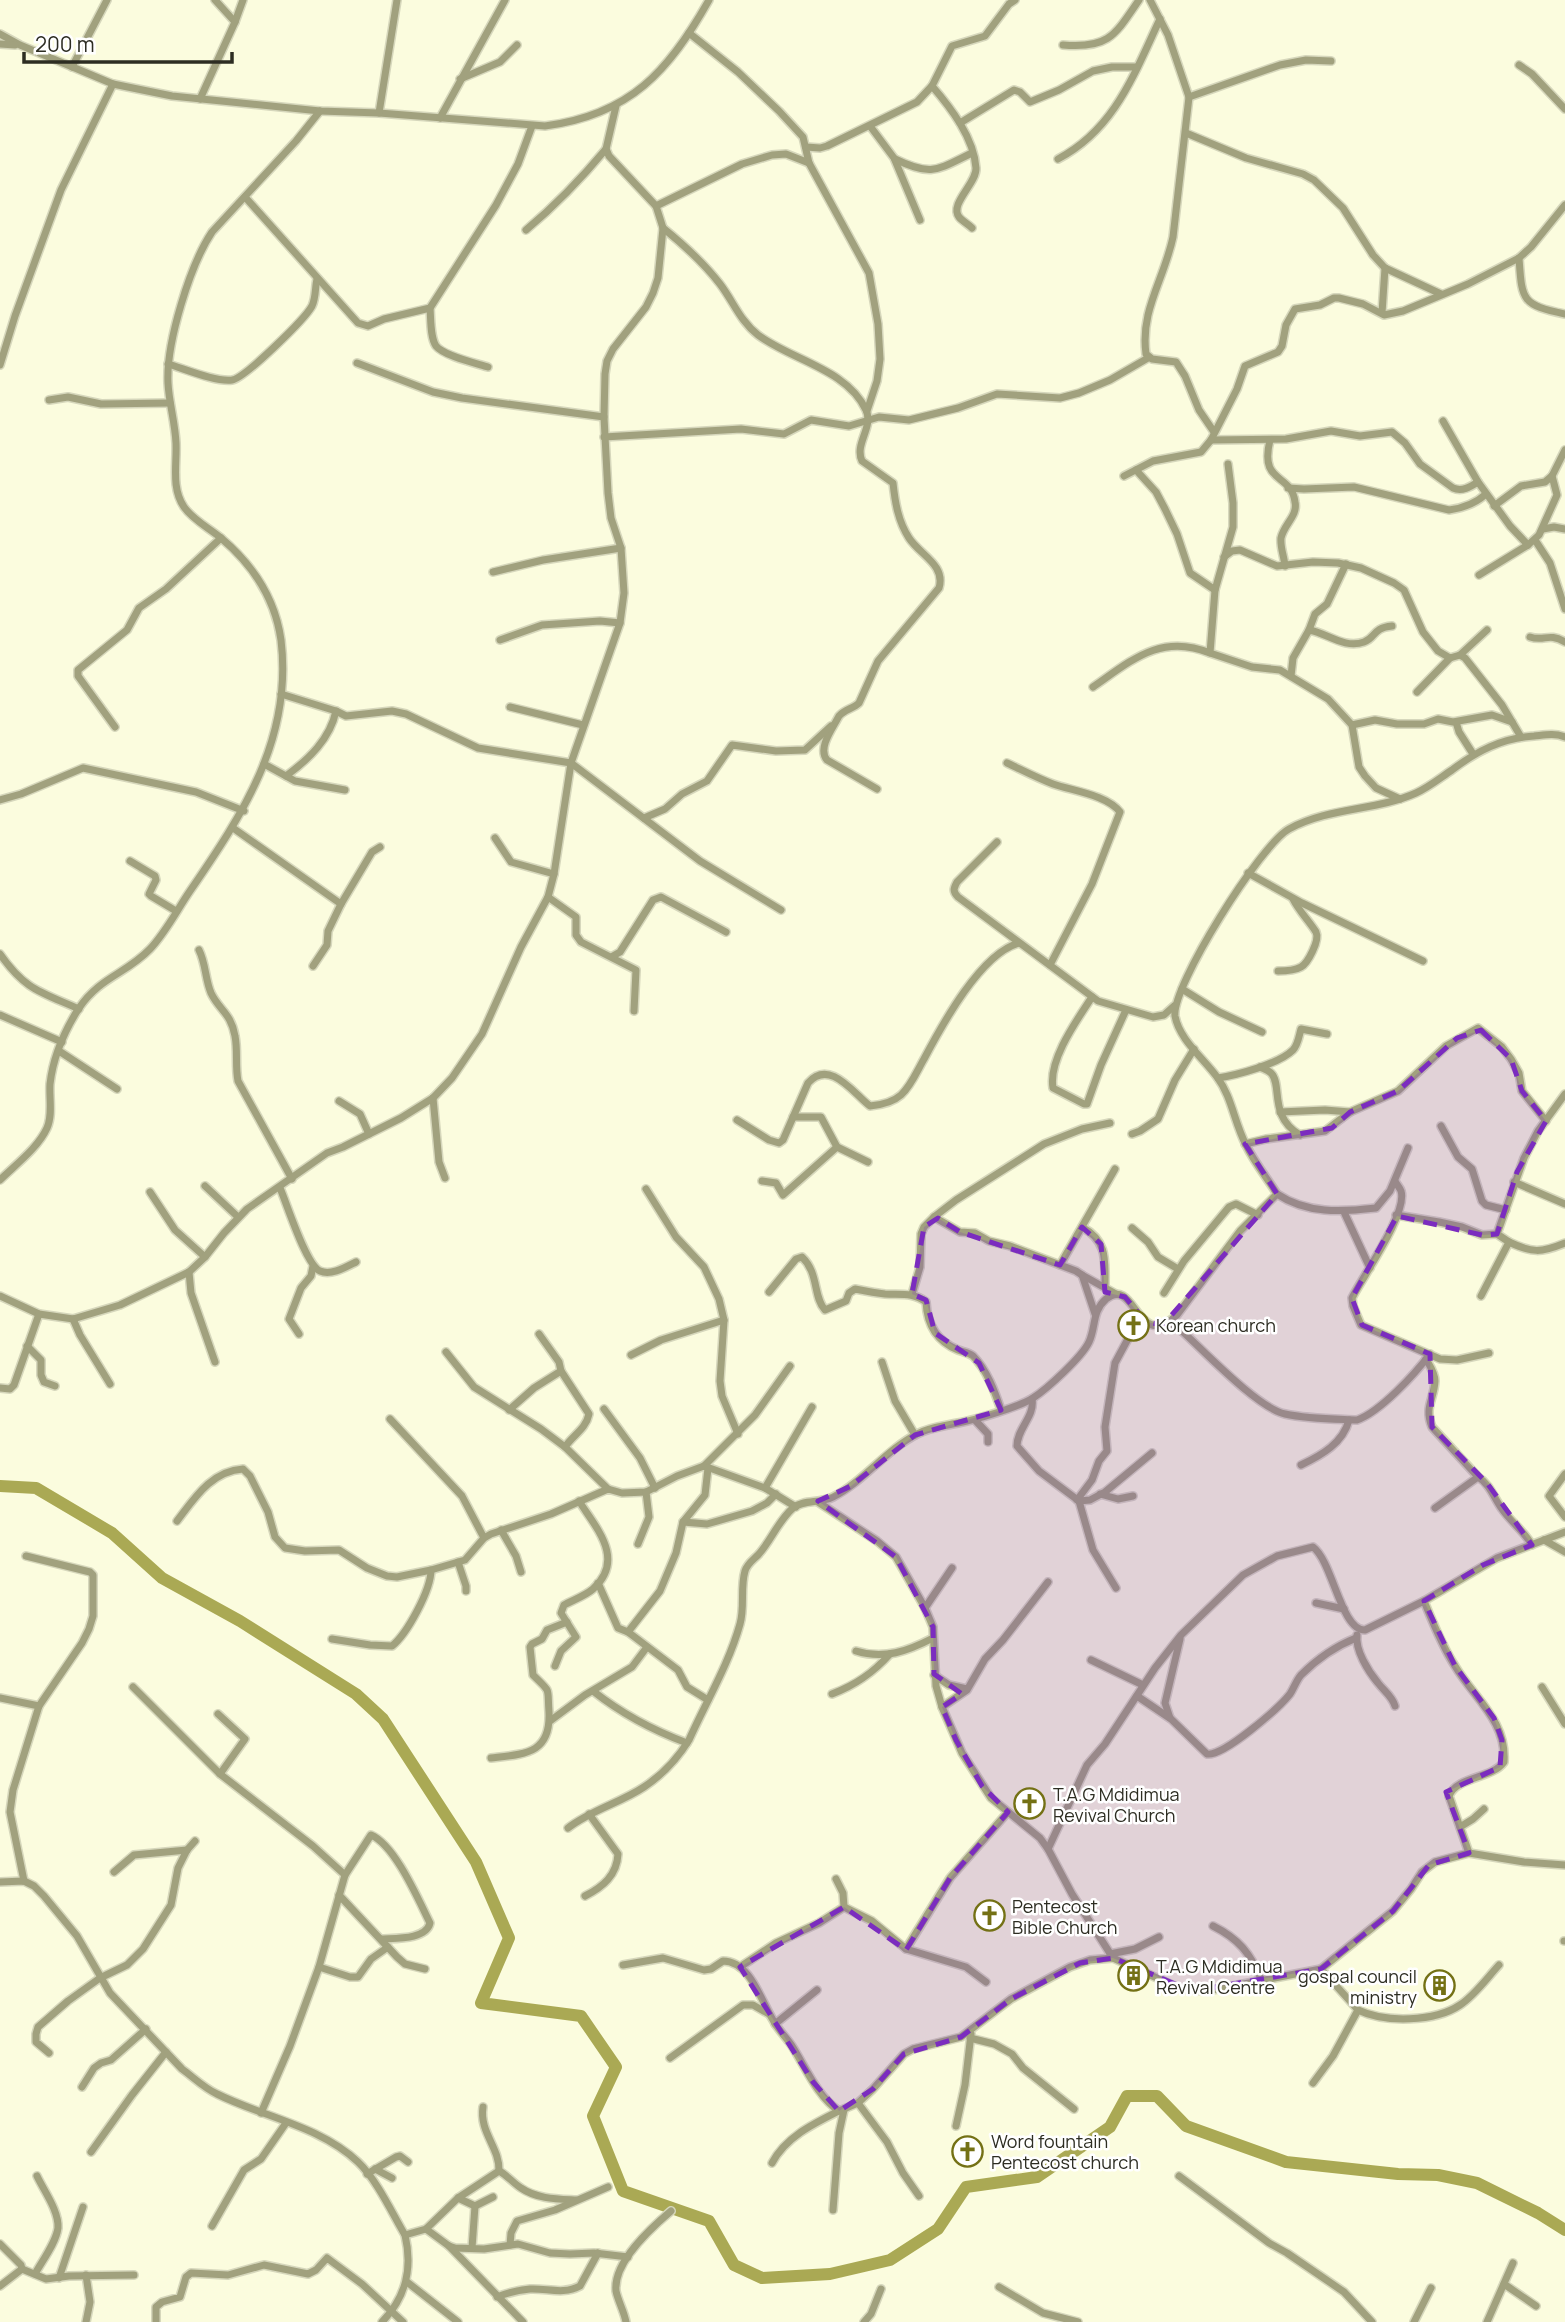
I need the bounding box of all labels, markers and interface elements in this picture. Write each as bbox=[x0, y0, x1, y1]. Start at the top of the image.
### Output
scale bar bbox=[24, 21, 233, 65]
text: 200 m bbox=[35, 30, 95, 58]
church icon: Korean church bbox=[1116, 1308, 1150, 1342]
place label: Korean church bbox=[1156, 1313, 1276, 1337]
place label: T.A.G Mdidimua Revival Church bbox=[1053, 1782, 1180, 1827]
church icon: T.A.G Mdidimua Revival Church bbox=[1013, 1787, 1047, 1821]
place label: Pentecost Bible Church bbox=[1012, 1894, 1117, 1939]
church icon: Pentecost Bible Church bbox=[972, 1899, 1006, 1933]
place label: T.A.G Mdidimua Revival Centre bbox=[1156, 1954, 1283, 1999]
building icon: T.A.G Mdidimua Revival Centre bbox=[1116, 1959, 1150, 1993]
place label: gospal council ministry bbox=[1298, 1964, 1417, 2009]
building icon: gospal council ministry bbox=[1423, 1969, 1457, 2003]
place label: Word fountain Pentecost church bbox=[991, 2129, 1139, 2174]
church icon: Word fountain Pentecost church bbox=[951, 2134, 985, 2168]

